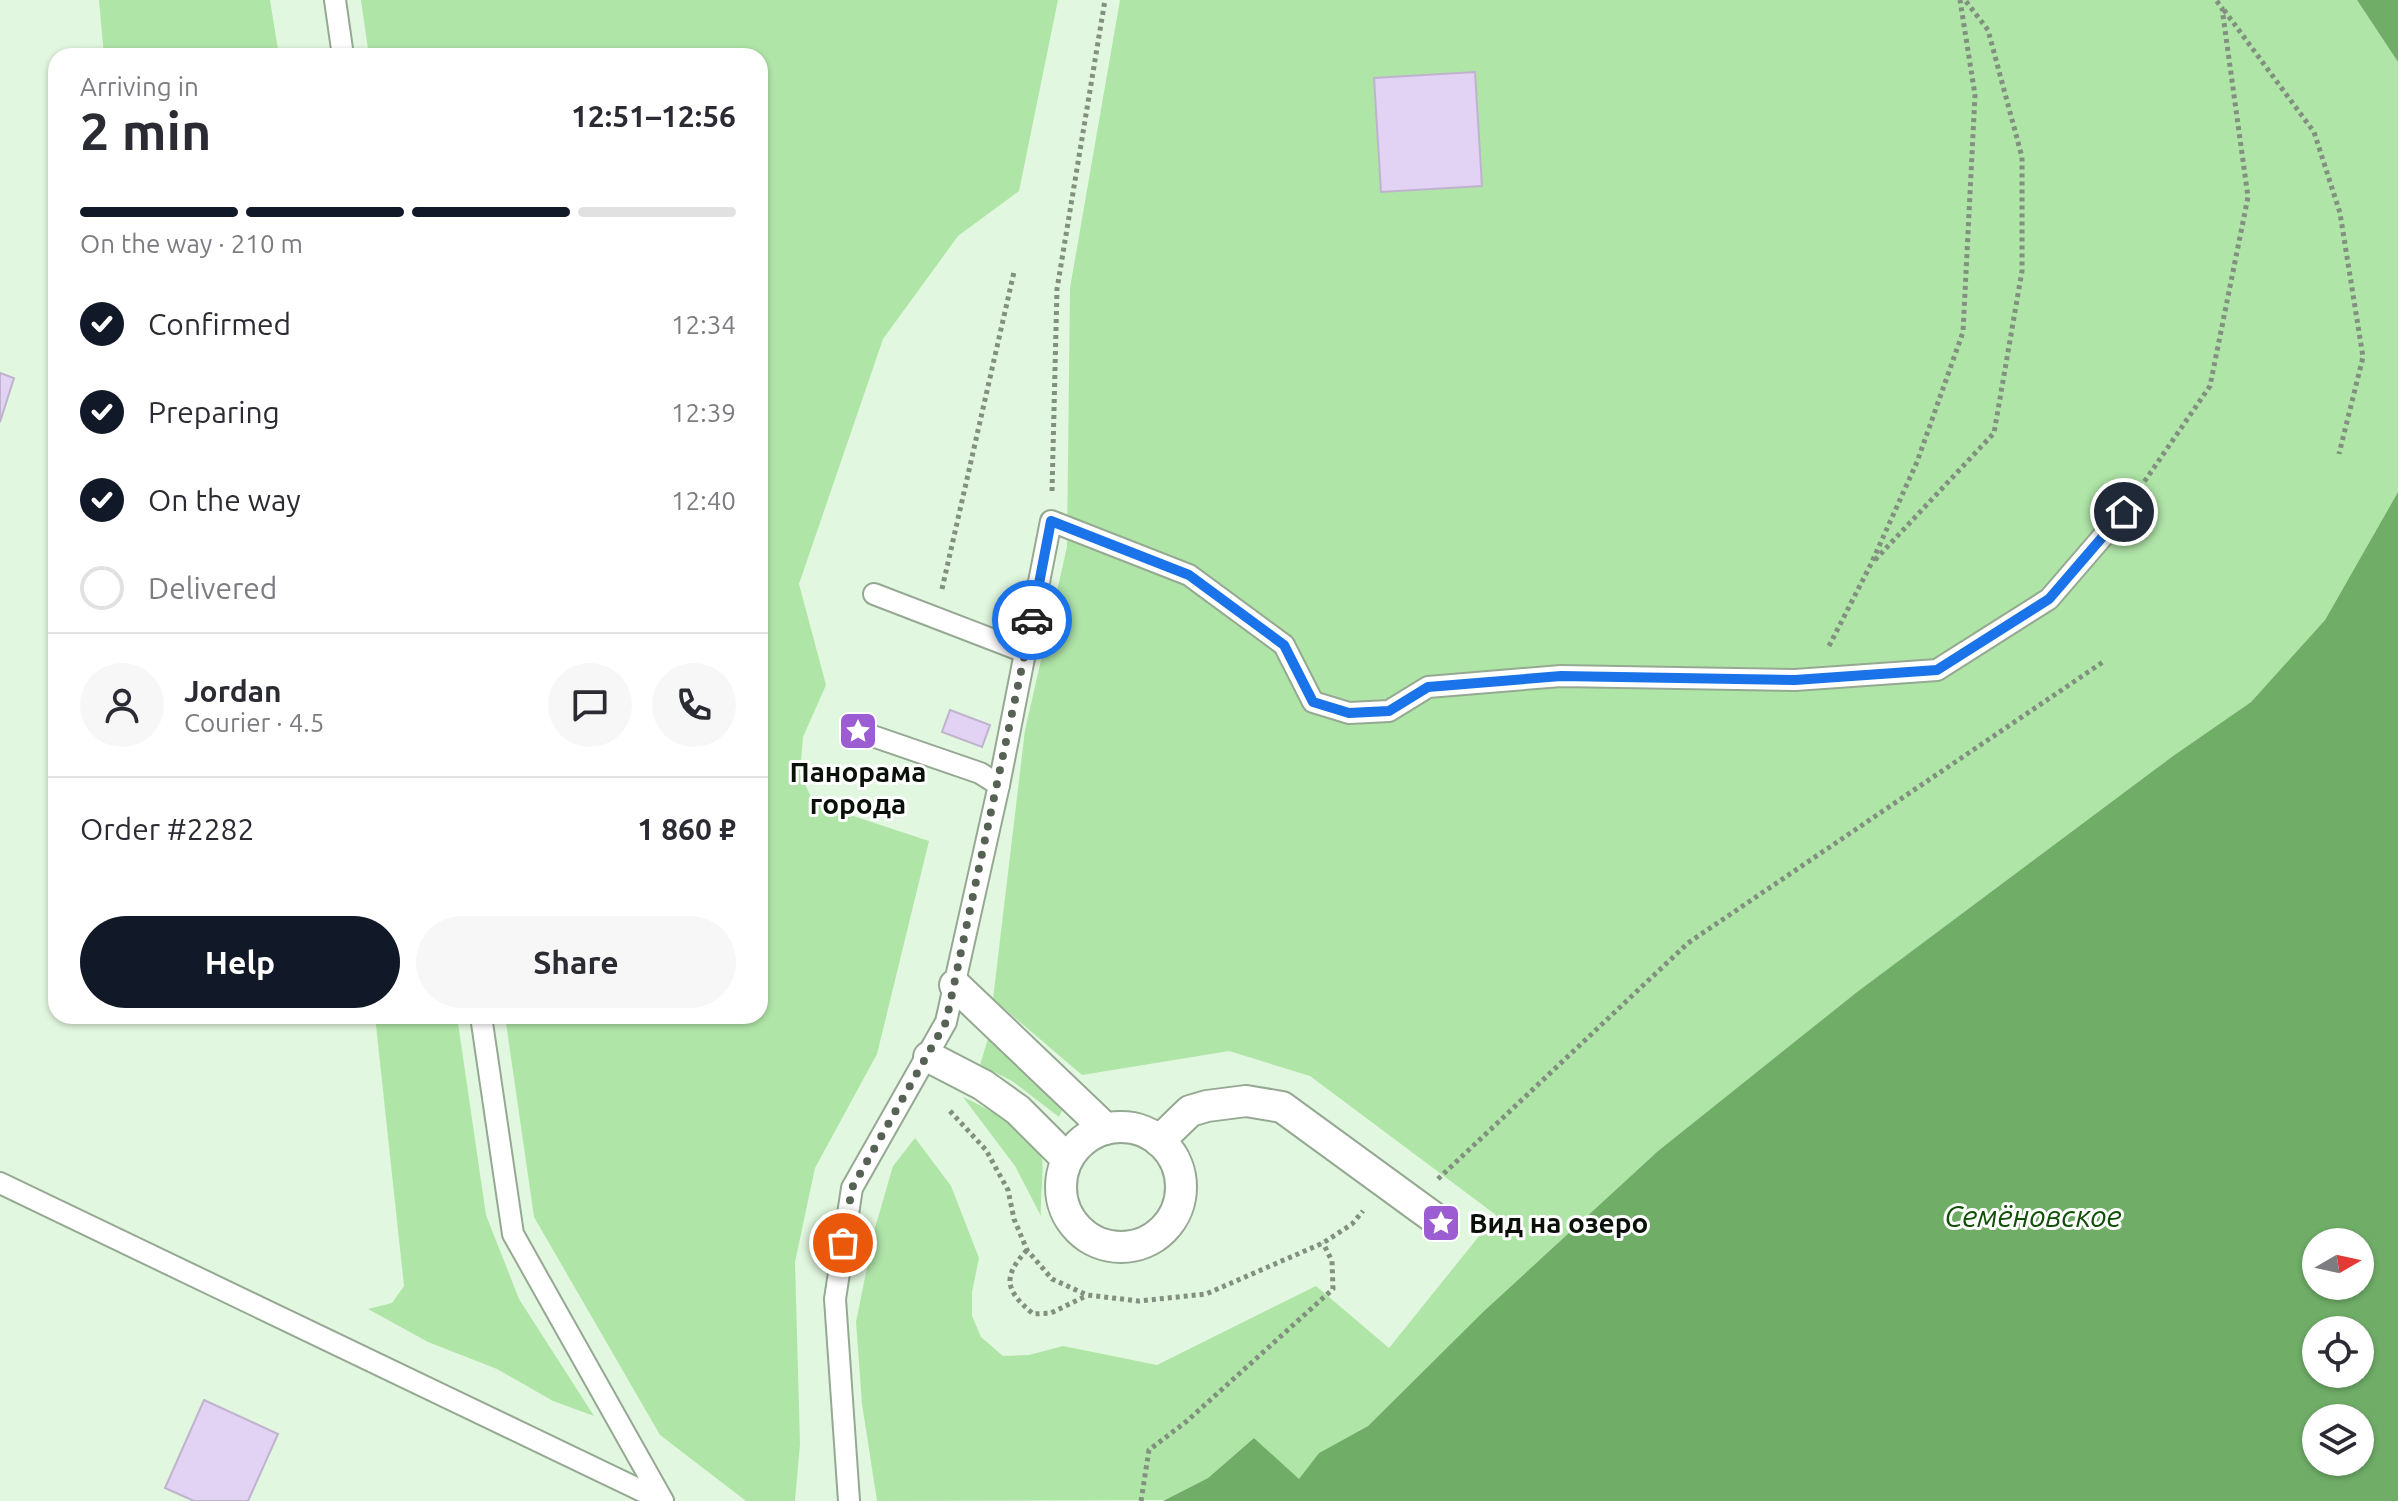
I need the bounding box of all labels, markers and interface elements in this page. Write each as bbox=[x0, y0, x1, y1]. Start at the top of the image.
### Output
text: Arriving in bbox=[80, 72, 199, 101]
text: 12:51–12:56 bbox=[571, 99, 736, 133]
text: 2 min bbox=[80, 102, 211, 160]
text: On the way · 210 m bbox=[80, 229, 303, 258]
icon: check bbox=[80, 302, 124, 346]
text: Confirmed bbox=[148, 307, 291, 341]
text: 12:34 bbox=[671, 310, 736, 339]
icon: check bbox=[80, 390, 124, 434]
text: Preparing bbox=[148, 395, 280, 429]
text: 12:39 bbox=[671, 398, 736, 427]
icon: check bbox=[80, 478, 124, 522]
pin bbox=[2090, 478, 2158, 546]
text: On the way bbox=[148, 483, 301, 517]
text: 12:40 bbox=[671, 486, 736, 515]
icon: home bbox=[2102, 490, 2146, 534]
text: Delivered bbox=[148, 571, 277, 605]
courier bbox=[992, 580, 1072, 660]
icon: car bbox=[1010, 598, 1054, 642]
button: person bbox=[80, 663, 164, 747]
button: chat bbox=[548, 663, 632, 747]
button: phone bbox=[652, 663, 736, 747]
text: Jordan bbox=[184, 674, 282, 708]
text: Courier · 4.5 bbox=[184, 708, 324, 737]
place icon: Панорама города bbox=[837, 710, 879, 752]
place label: Панорама города bbox=[789, 756, 927, 819]
text: Order #2282 bbox=[80, 812, 254, 846]
text: 1 860 ₽ bbox=[637, 812, 736, 846]
button: Help bbox=[80, 916, 400, 1008]
button: Share bbox=[416, 916, 736, 1008]
water label: Семёновское bbox=[1944, 1199, 2122, 1233]
place icon: Вид на озеро bbox=[1420, 1202, 1462, 1244]
place label: Вид на озеро bbox=[1469, 1207, 1648, 1238]
pin bbox=[809, 1209, 877, 1277]
icon: bag bbox=[821, 1221, 865, 1265]
north arrow bbox=[2302, 1228, 2374, 1300]
map controls bbox=[2302, 1228, 2374, 1476]
button: locate bbox=[2302, 1316, 2374, 1388]
button: layers bbox=[2302, 1404, 2374, 1476]

